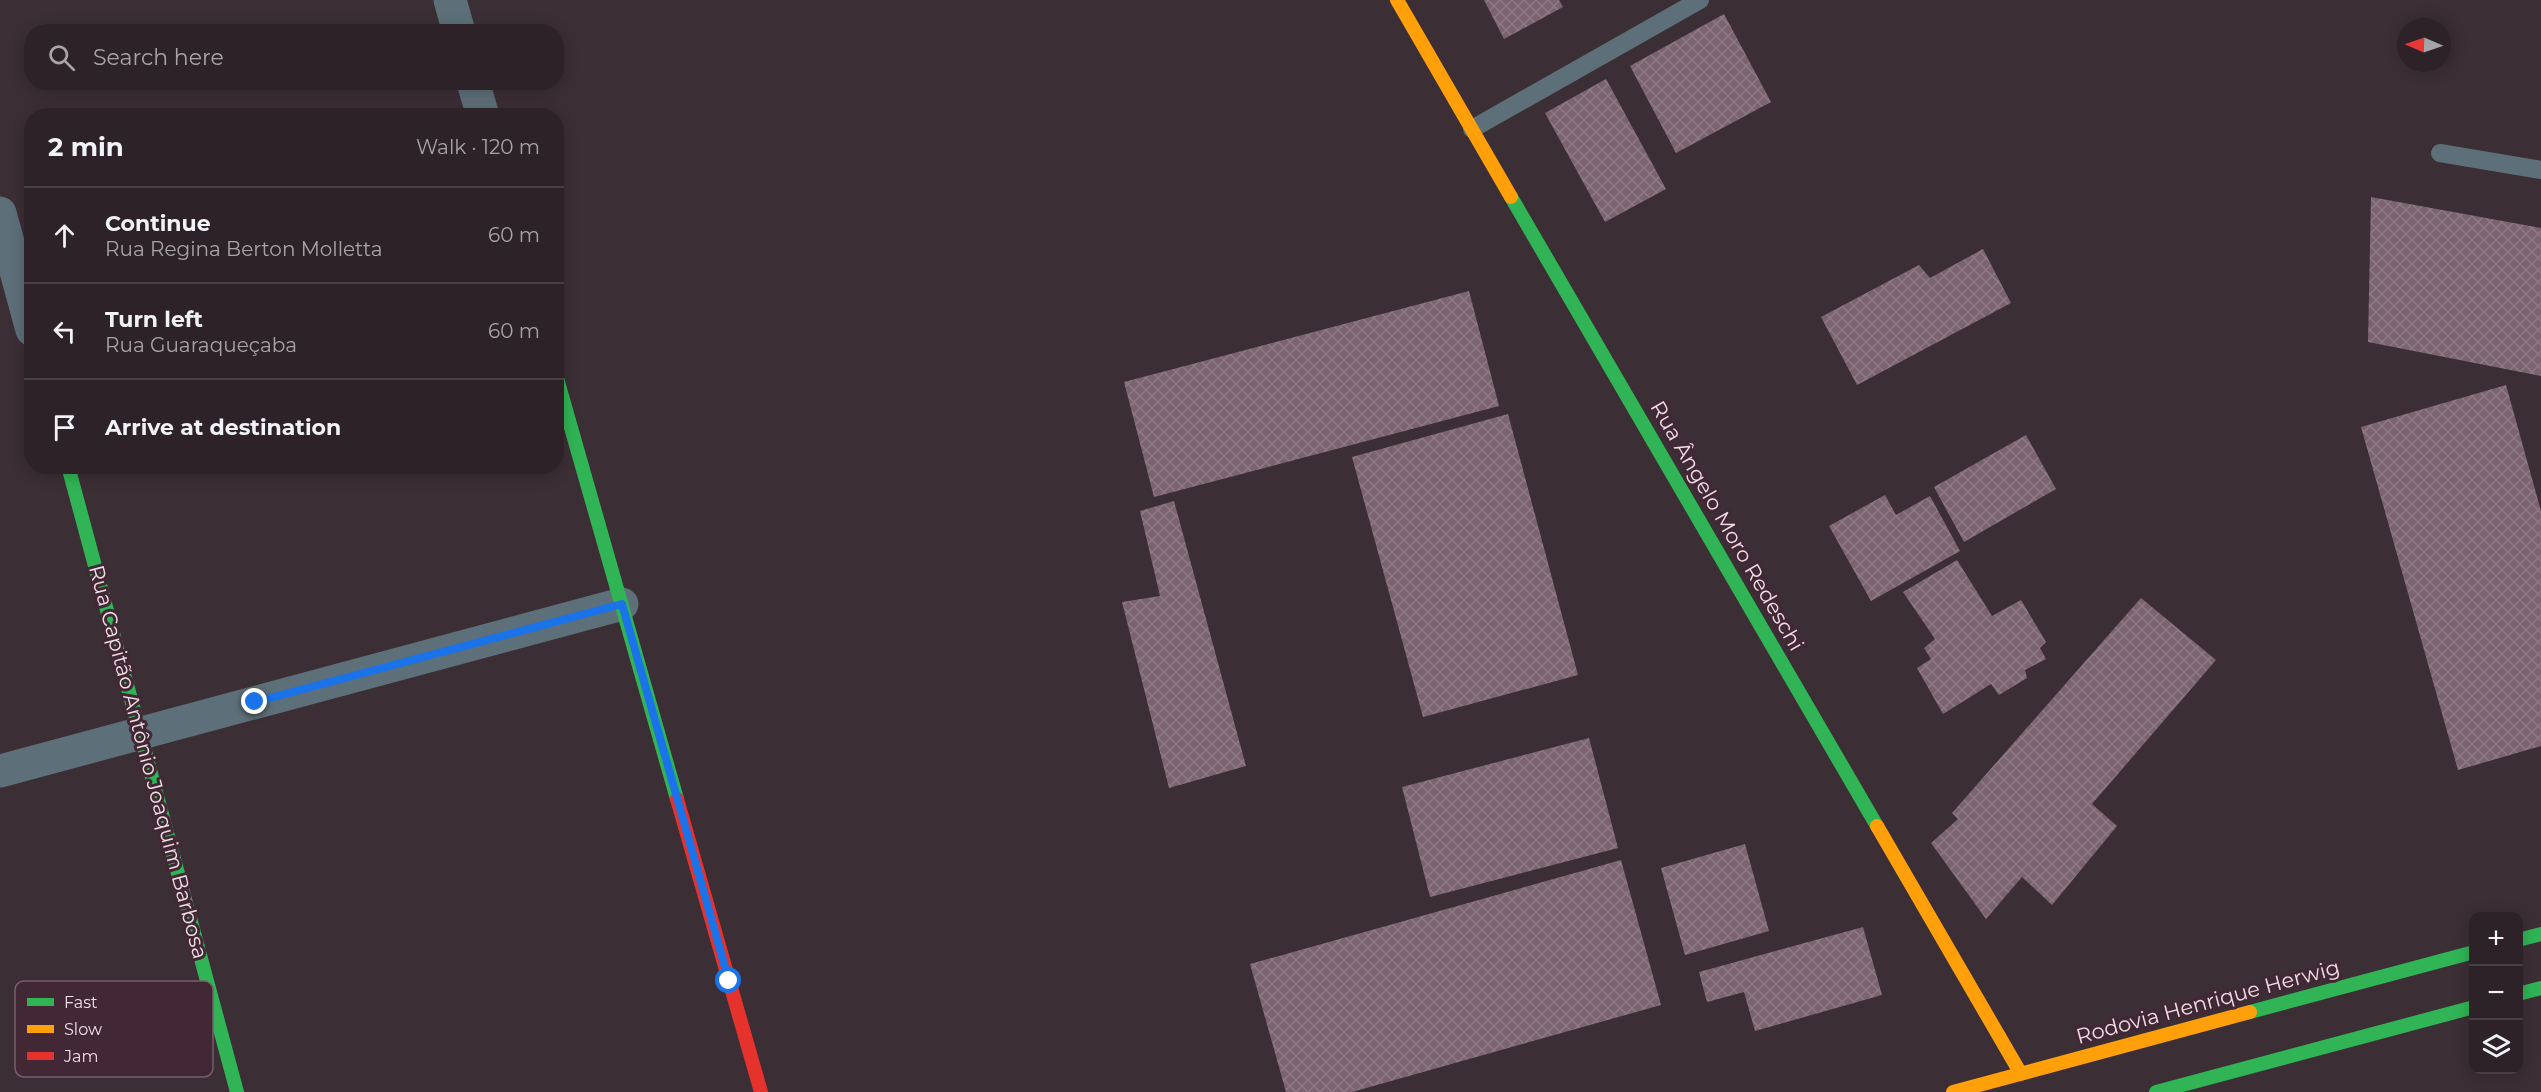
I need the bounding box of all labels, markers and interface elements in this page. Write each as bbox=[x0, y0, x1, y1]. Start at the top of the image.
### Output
north arrow bbox=[2397, 18, 2451, 72]
search box bbox=[24, 24, 564, 90]
icon: search bbox=[45, 41, 78, 74]
text: Search here bbox=[93, 44, 224, 71]
text: 2 min bbox=[48, 131, 124, 163]
text: Walk · 120 m bbox=[416, 135, 540, 159]
text: Continue bbox=[105, 210, 211, 237]
icon: ahead bbox=[48, 219, 81, 252]
text: 60 m bbox=[488, 223, 540, 247]
text: Rua Regina Berton Molletta bbox=[105, 237, 383, 261]
text: Turn left bbox=[105, 306, 203, 333]
icon: left bbox=[48, 315, 81, 348]
text: 60 m bbox=[488, 319, 540, 343]
text: Rua Guaraqueçaba bbox=[105, 333, 297, 357]
street label: Rua Ângelo Moro Redeschi bbox=[1646, 396, 1809, 655]
icon: arrive bbox=[48, 411, 81, 444]
text: Arrive at destination bbox=[105, 414, 341, 441]
street label: Rua Capitão Antônio Joaquim Barbosa bbox=[84, 562, 213, 961]
route end bbox=[241, 688, 267, 714]
map controls bbox=[2469, 912, 2523, 1074]
button: + bbox=[2469, 912, 2523, 966]
street label: Rodovia Henrique Herwig bbox=[2073, 954, 2342, 1049]
button: − bbox=[2469, 966, 2523, 1020]
route start bbox=[715, 967, 741, 993]
legend bbox=[15, 981, 213, 1077]
text: Fast bbox=[64, 993, 98, 1012]
text: Slow bbox=[64, 1020, 102, 1039]
button: layers bbox=[2469, 1020, 2523, 1074]
text: Jam bbox=[63, 1047, 98, 1066]

